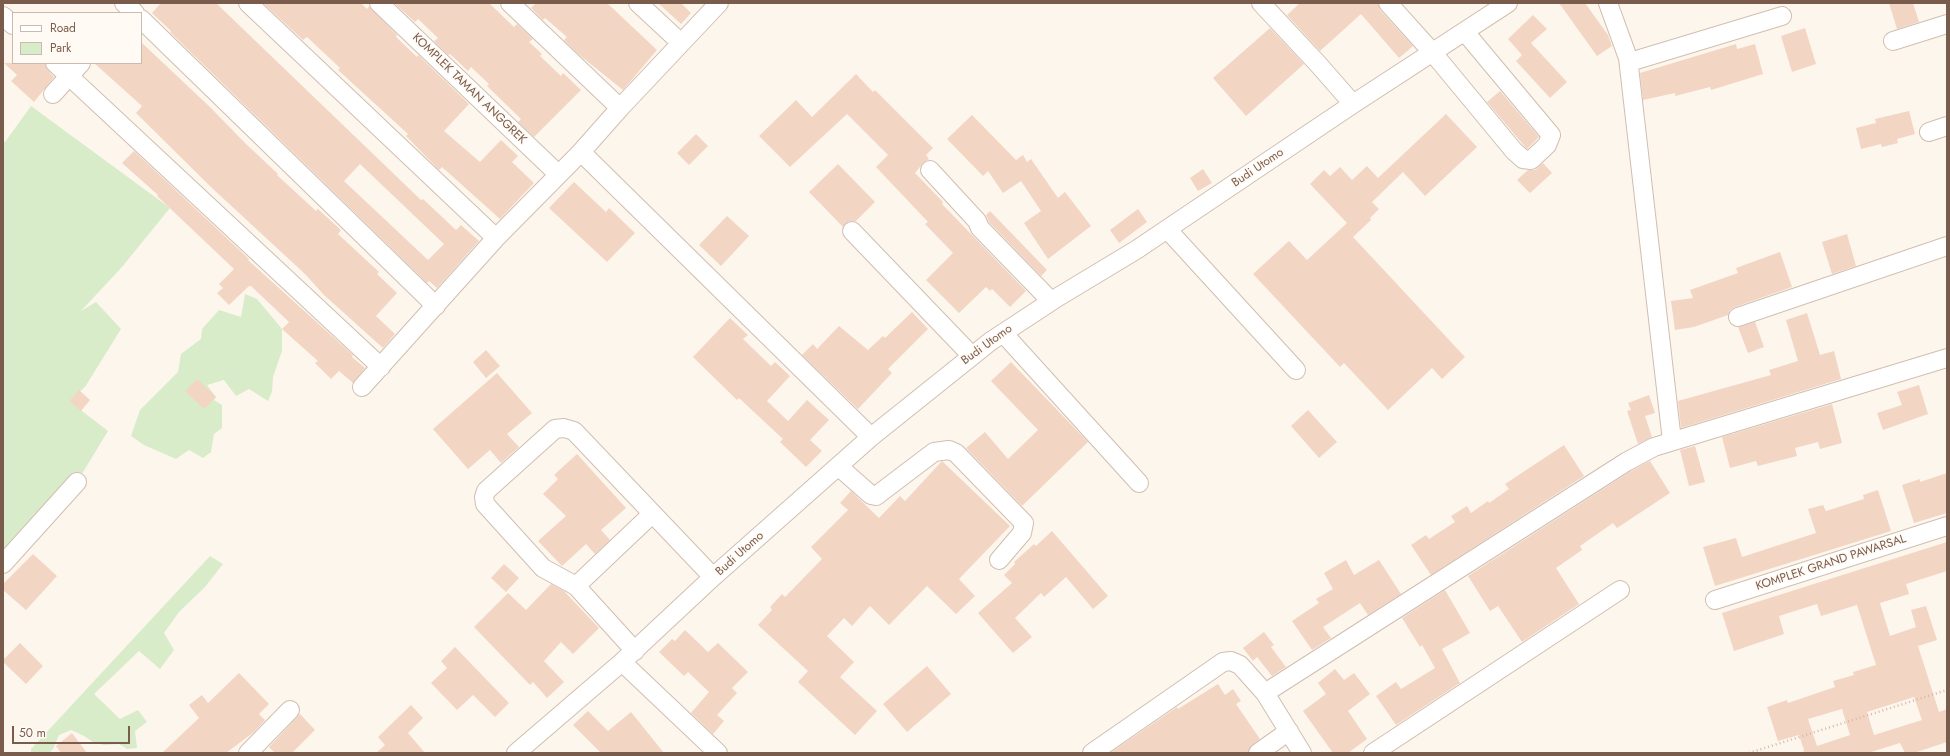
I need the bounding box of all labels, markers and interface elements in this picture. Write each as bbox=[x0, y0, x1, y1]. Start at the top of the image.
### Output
legend bbox=[12, 12, 142, 64]
text: Road bbox=[50, 19, 76, 37]
street label: KOMPLEK TAMAN ANGGREK bbox=[409, 31, 529, 147]
text: Park bbox=[50, 39, 71, 57]
street label: Budi Utomo bbox=[1229, 145, 1287, 191]
street label: Budi Utomo bbox=[959, 322, 1015, 368]
street label: Budi Utomo bbox=[713, 529, 767, 579]
street label: KOMPLEK GRAND PAWARSAL bbox=[1754, 532, 1908, 594]
scale bar bbox=[14, 718, 132, 744]
text: 50 m bbox=[19, 724, 46, 742]

